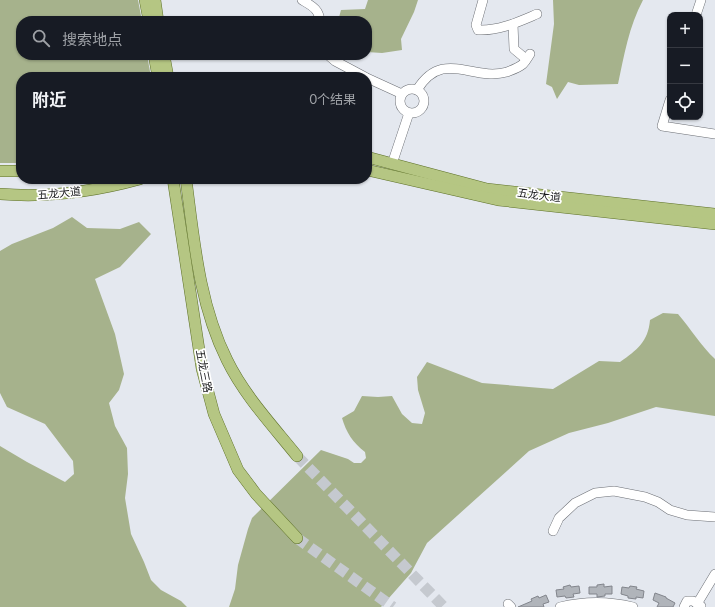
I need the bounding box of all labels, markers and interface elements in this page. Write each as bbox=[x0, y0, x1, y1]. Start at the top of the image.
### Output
map controls bbox=[667, 12, 703, 120]
button: + bbox=[667, 12, 703, 48]
search box bbox=[16, 16, 372, 60]
icon: search bbox=[30, 27, 52, 49]
text: 搜索地点 bbox=[62, 30, 122, 48]
button: − bbox=[667, 48, 703, 84]
button: locate bbox=[667, 84, 703, 120]
text: 附近 bbox=[32, 89, 66, 110]
text: 0个结果 bbox=[309, 91, 356, 107]
street label: 五龙大道 bbox=[36, 184, 81, 201]
street label: 五龙大道 bbox=[516, 185, 562, 204]
street label: 五龙三路 bbox=[194, 348, 215, 394]

